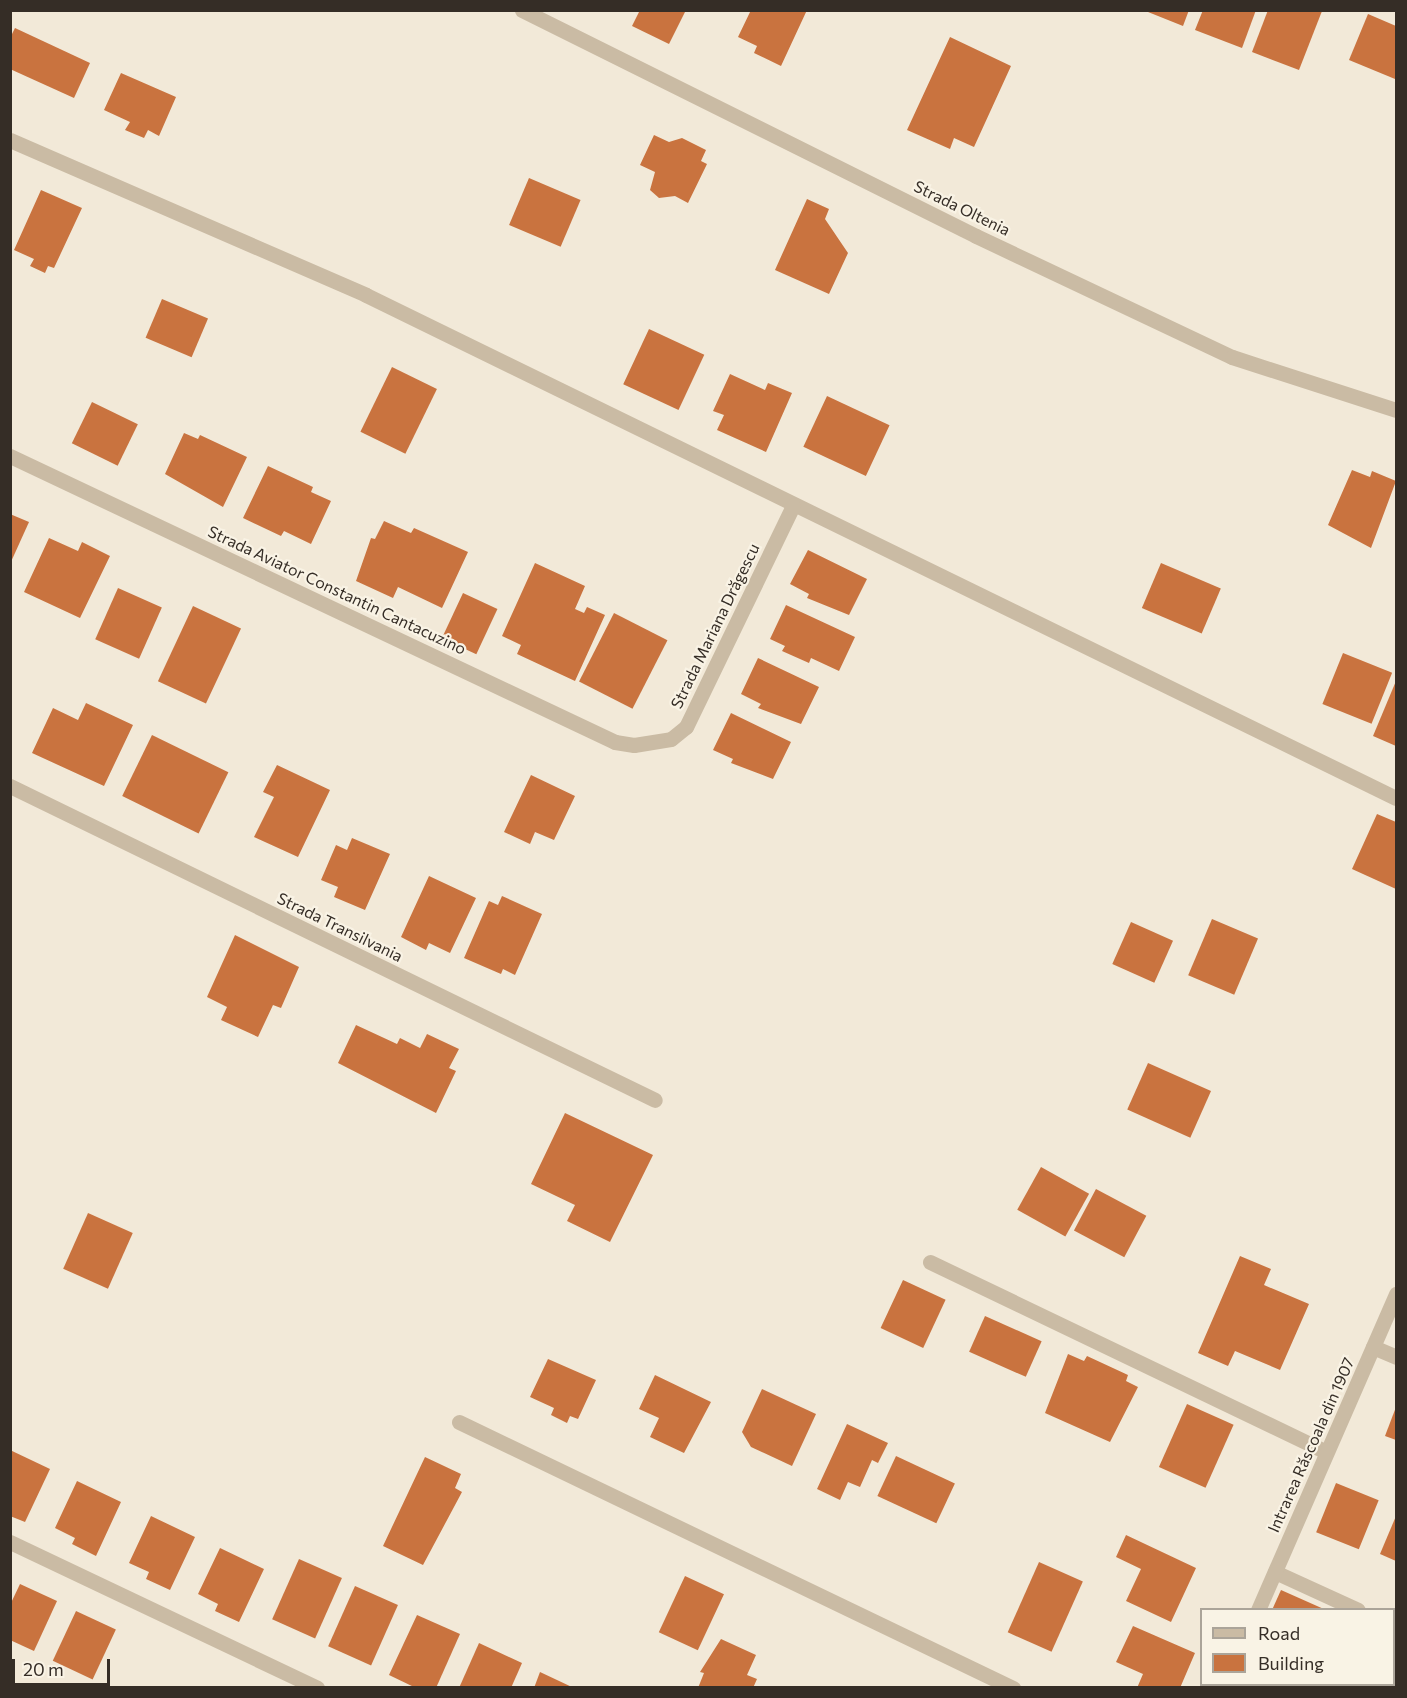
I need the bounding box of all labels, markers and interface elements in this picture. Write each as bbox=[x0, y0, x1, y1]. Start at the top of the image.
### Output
street label: Strada Oltenia bbox=[911, 176, 1013, 240]
street label: Strada Aviator Constantin Cantacuzino bbox=[205, 522, 469, 658]
street label: Strada Mariana Drăgescu bbox=[667, 540, 763, 712]
street label: Strada Transilvania bbox=[274, 888, 406, 966]
street label: Intrarea Răscoala din 1907 bbox=[1264, 1355, 1358, 1535]
legend bbox=[1200, 1608, 1395, 1686]
text: Road bbox=[1258, 1622, 1300, 1644]
scale bar bbox=[15, 1647, 112, 1685]
text: Building bbox=[1258, 1652, 1324, 1674]
text: 20 m bbox=[23, 1658, 64, 1680]

